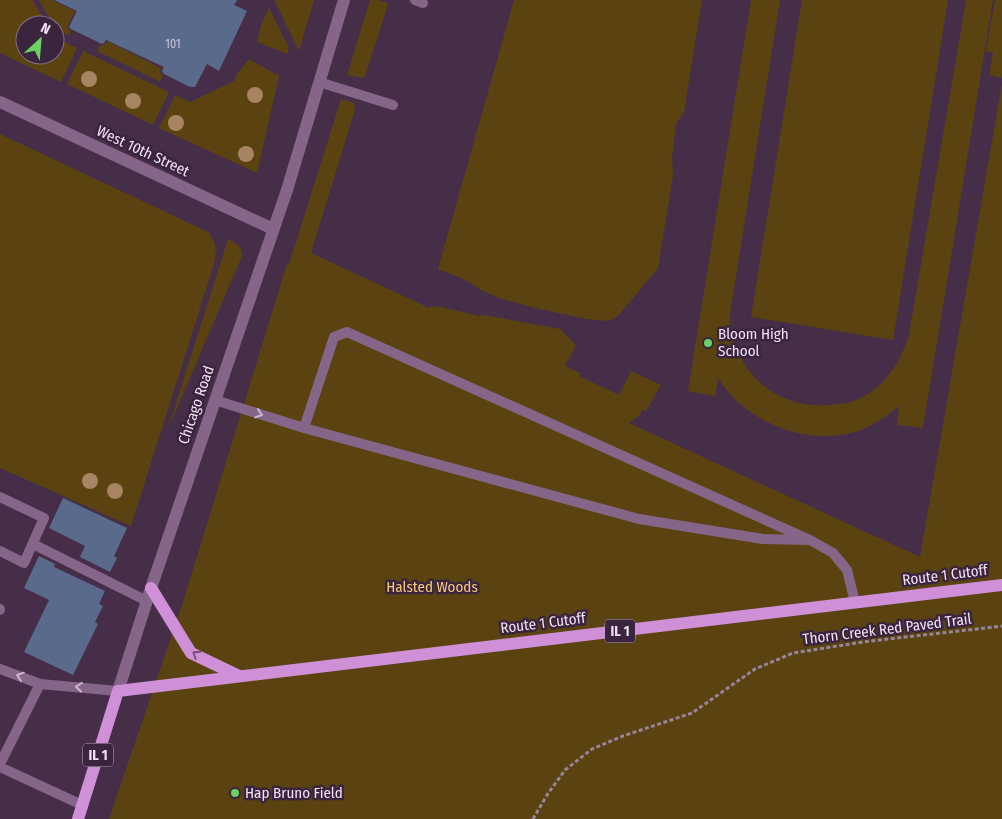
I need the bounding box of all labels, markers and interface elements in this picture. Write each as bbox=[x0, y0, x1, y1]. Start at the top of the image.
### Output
north arrow bbox=[15, 15, 65, 65]
text: N bbox=[38, 19, 53, 38]
house number: 101 bbox=[165, 37, 181, 51]
street label: West 10th Street bbox=[94, 122, 192, 180]
place label: Bloom High School bbox=[718, 325, 789, 360]
marker: Bloom High School bbox=[702, 337, 714, 349]
street label: Chicago Road bbox=[174, 363, 218, 447]
one-way arrow bbox=[255, 408, 263, 418]
street label: Route 1 Cutoff bbox=[901, 561, 990, 589]
park label: Halsted Woods bbox=[386, 578, 478, 596]
street label: Route 1 Cutoff bbox=[499, 609, 588, 637]
street label: Thorn Creek Red Paved Trail bbox=[802, 610, 973, 648]
road number: IL 1 bbox=[605, 620, 635, 642]
one-way arrow bbox=[192, 651, 202, 660]
one-way arrow bbox=[16, 672, 25, 682]
one-way arrow bbox=[75, 682, 83, 693]
road number: IL 1 bbox=[83, 744, 113, 766]
place label: Hap Bruno Field bbox=[245, 784, 343, 802]
marker: Hap Bruno Field bbox=[229, 787, 241, 799]

